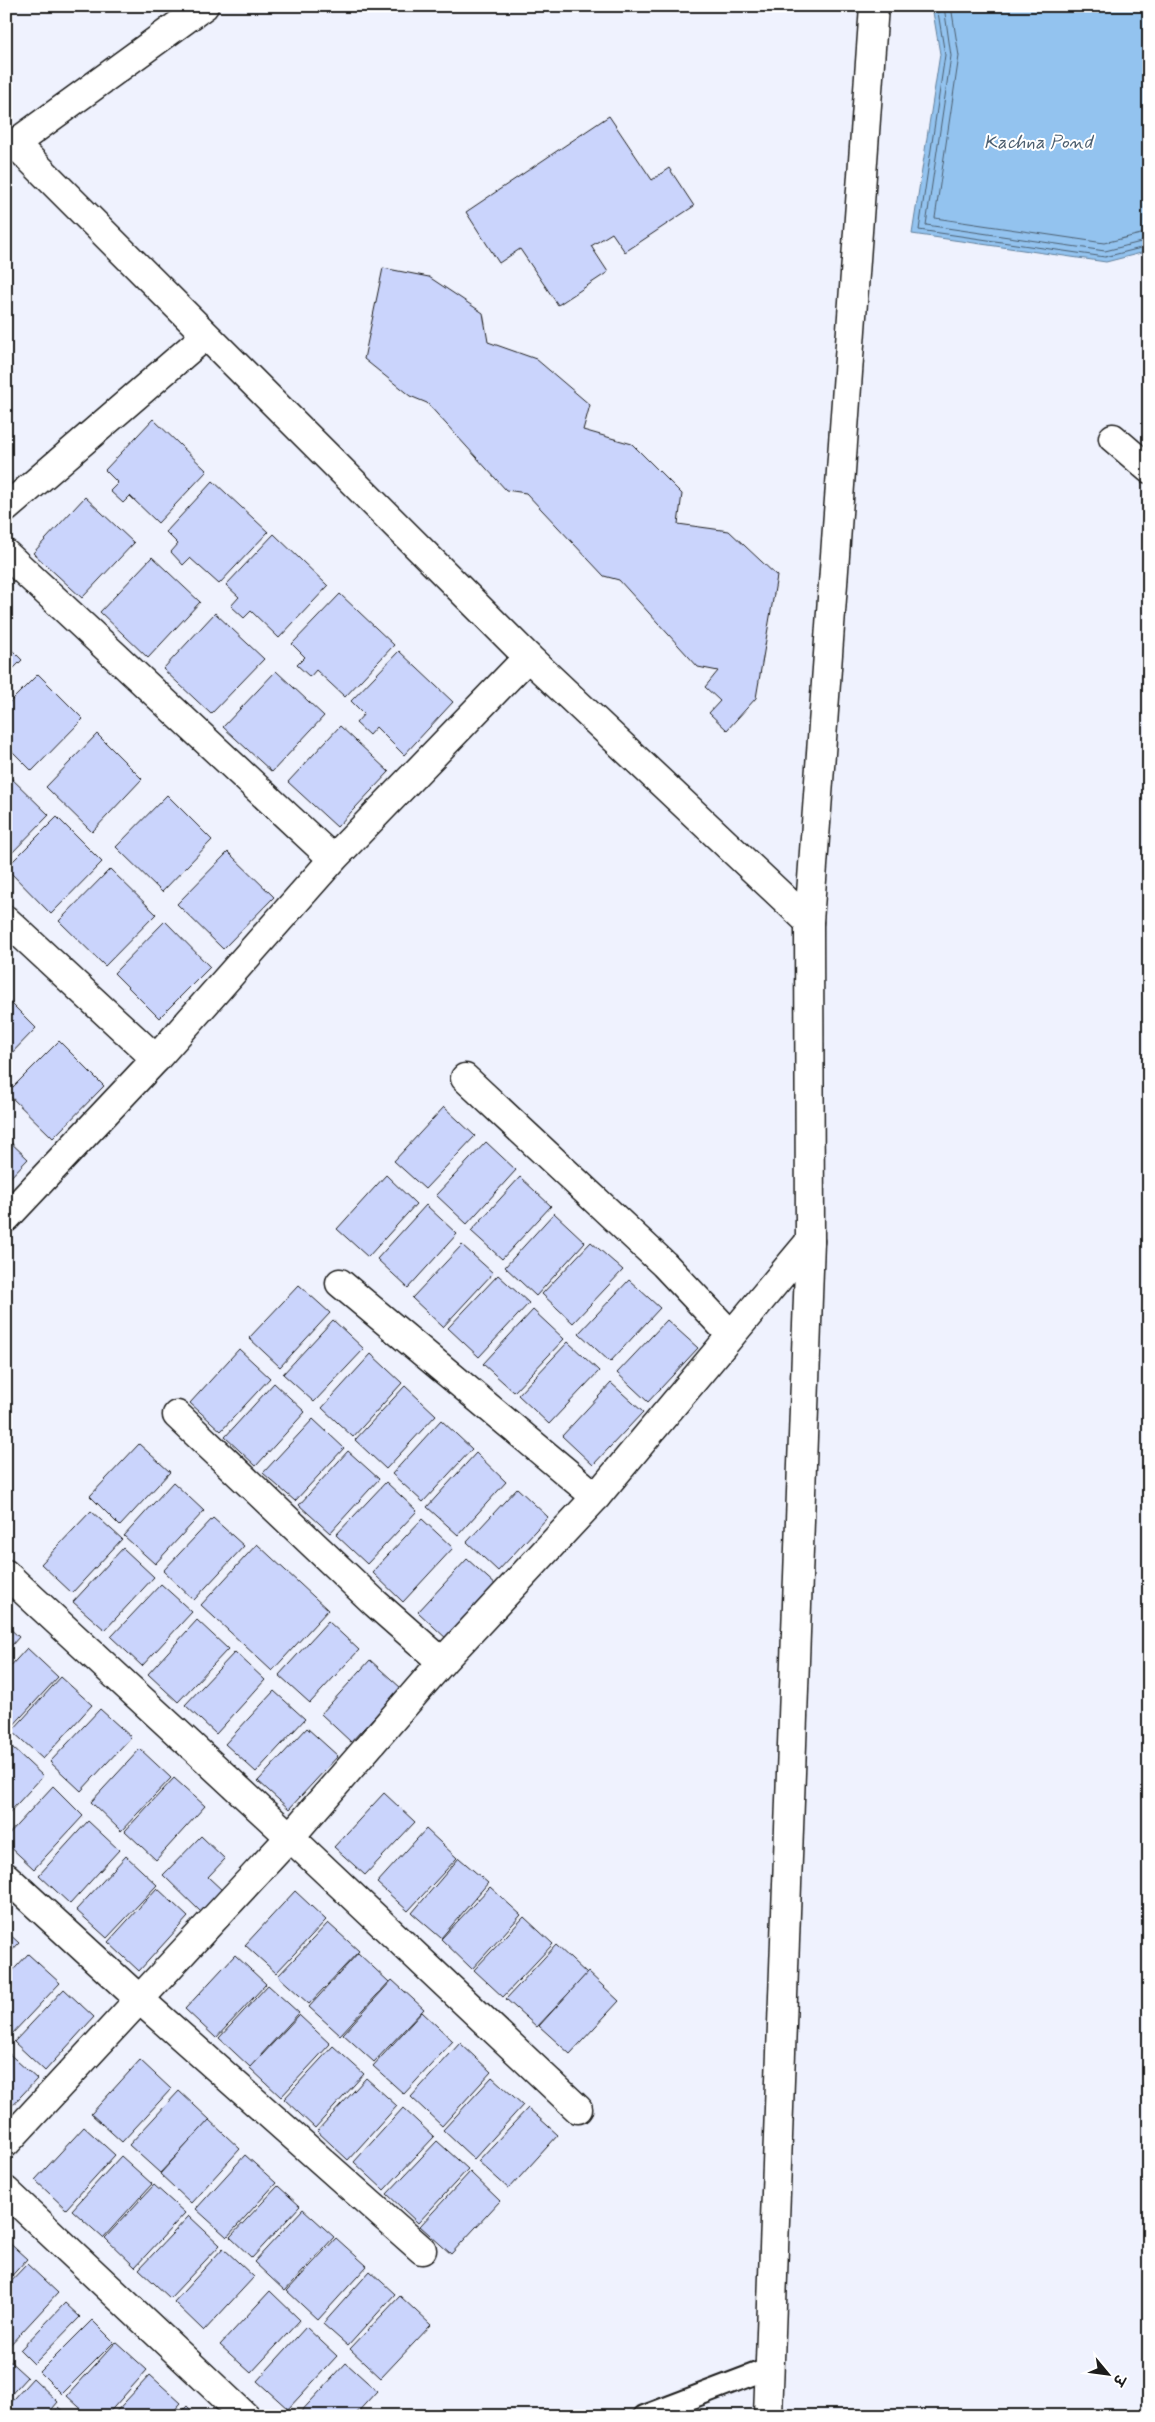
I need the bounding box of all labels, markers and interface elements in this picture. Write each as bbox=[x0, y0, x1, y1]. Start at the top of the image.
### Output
water label: Kachna Pond bbox=[984, 130, 1095, 155]
north arrow bbox=[1082, 2350, 1132, 2400]
text: उ bbox=[1108, 2370, 1130, 2390]

